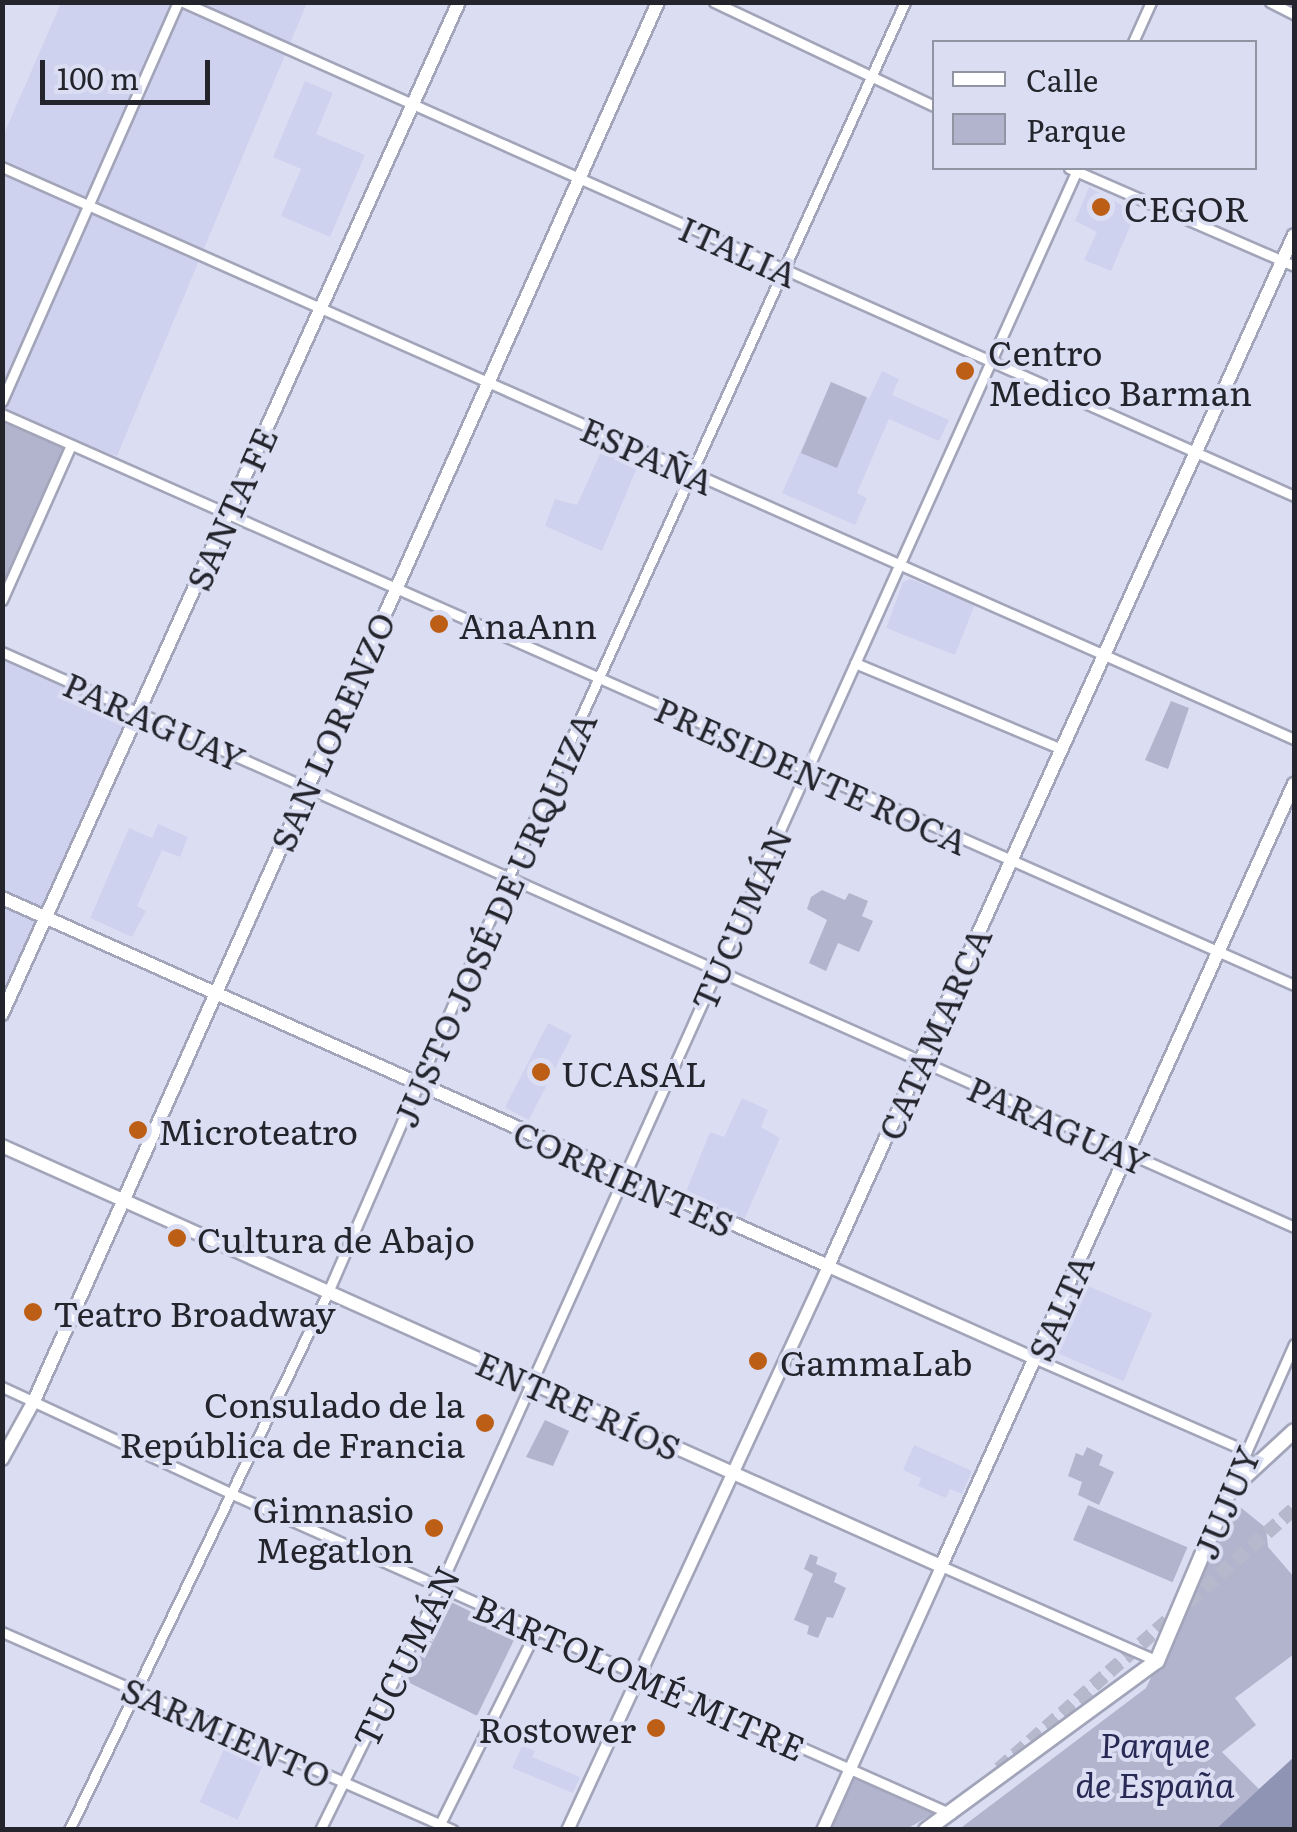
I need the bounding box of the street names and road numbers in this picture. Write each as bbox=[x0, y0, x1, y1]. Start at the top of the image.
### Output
street label: ITALIA bbox=[673, 205, 805, 295]
street label: ESPAÑA bbox=[575, 406, 721, 502]
street label: SANTA FE bbox=[175, 420, 285, 596]
street label: SAN LORENZO bbox=[260, 605, 402, 857]
street label: PARAGUAY bbox=[58, 661, 252, 779]
street label: PRESIDENTE ROCA bbox=[649, 686, 975, 862]
street label: JUSTO JOSÉ DE URQUIZA bbox=[382, 705, 604, 1133]
street label: TUCUMÁN bbox=[681, 820, 799, 1016]
street label: CATAMARCA bbox=[867, 920, 999, 1146]
street label: PARAGUAY bbox=[962, 1065, 1156, 1183]
street label: CORRIENTES bbox=[507, 1110, 741, 1244]
street label: SALTA bbox=[1017, 1247, 1101, 1367]
street label: ENTRE RÍOS bbox=[470, 1340, 688, 1468]
street label: JUJUY bbox=[1182, 1439, 1268, 1565]
street label: TUCUMÁN bbox=[343, 1558, 467, 1754]
street label: BARTOLOMÉ MITRE bbox=[468, 1584, 812, 1768]
street label: SARMIENTO bbox=[116, 1666, 338, 1796]

